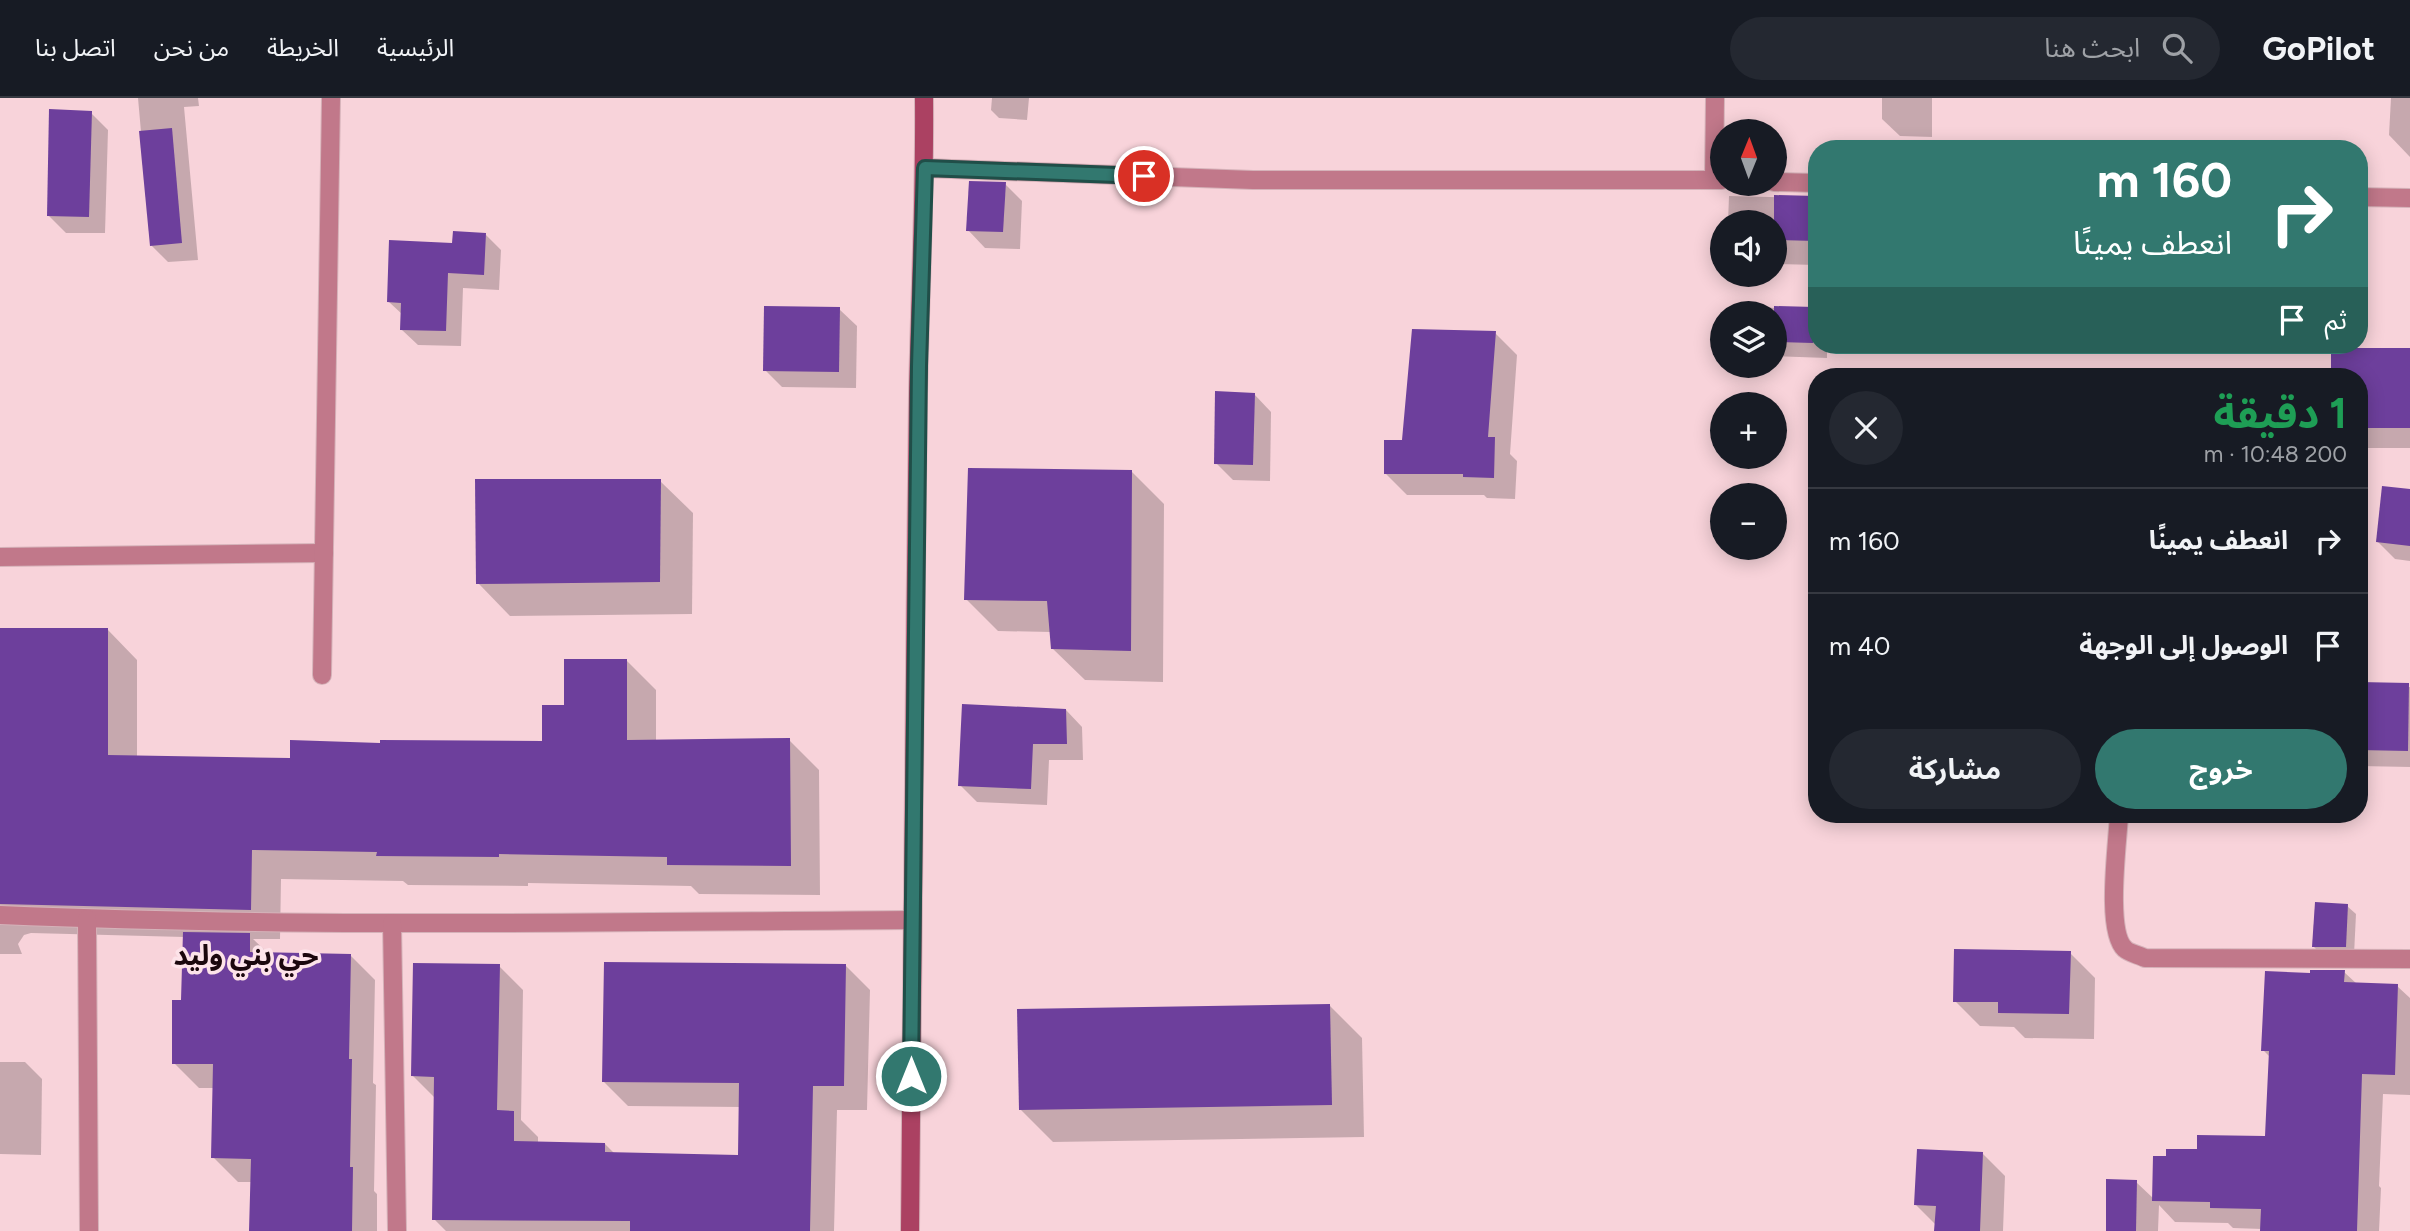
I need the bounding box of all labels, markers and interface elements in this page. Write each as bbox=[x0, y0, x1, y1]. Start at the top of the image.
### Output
search box bbox=[1730, 17, 2220, 80]
icon: search bbox=[2158, 29, 2196, 67]
text: GoPilot bbox=[2262, 29, 2375, 68]
text: ابحث هنا bbox=[2044, 32, 2140, 64]
text: اتصل بنا bbox=[35, 33, 116, 62]
text: من نحن bbox=[154, 33, 229, 62]
text: الخريطة bbox=[267, 33, 339, 62]
text: الرئيسية bbox=[377, 33, 454, 62]
north arrow bbox=[1710, 119, 1787, 196]
map controls bbox=[1710, 119, 1787, 560]
pin bbox=[1114, 146, 1174, 206]
text: 160 m bbox=[2097, 150, 2232, 209]
icon: arrive bbox=[1125, 157, 1163, 195]
icon: right bbox=[2256, 168, 2347, 259]
button: sound bbox=[1710, 210, 1787, 287]
text: انعطف يمينًا bbox=[2073, 224, 2232, 262]
button: layers bbox=[1710, 301, 1787, 378]
icon: arrive bbox=[2273, 301, 2311, 339]
text: ثم bbox=[2325, 304, 2347, 336]
text: 1 دقيقة bbox=[2214, 388, 2347, 439]
button: close bbox=[1829, 391, 1903, 465]
button: + bbox=[1710, 392, 1787, 469]
text: 200 m · 10:48 bbox=[2204, 440, 2347, 468]
button: − bbox=[1710, 483, 1787, 560]
icon: right bbox=[2309, 522, 2347, 560]
text: انعطف يمينًا bbox=[2149, 524, 2288, 556]
text: 160 m bbox=[1829, 525, 1900, 557]
icon: arrive bbox=[2309, 627, 2347, 665]
text: الوصول إلى الوجهة bbox=[2079, 629, 2288, 661]
text: 40 m bbox=[1829, 630, 1890, 662]
button: مشاركة bbox=[1829, 729, 2081, 809]
button: خروج bbox=[2095, 729, 2347, 809]
district label: حي بني وليد bbox=[173, 938, 319, 977]
position arrow bbox=[874, 1039, 948, 1113]

